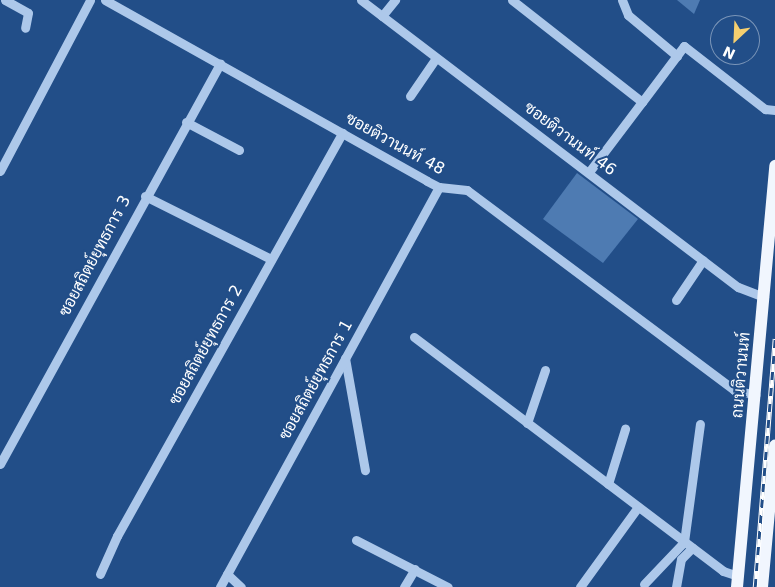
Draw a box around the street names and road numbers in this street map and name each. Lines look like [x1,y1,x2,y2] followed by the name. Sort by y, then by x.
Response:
[520,98,620,180] street label: ซอยติวานนท์ 46
[342,109,448,179] street label: ซอยติวานนท์ 48
[55,192,135,320] street label: ซอยสถิตย์ยุทธการ 3
[165,282,247,408] street label: ซอยสถิตย์ยุทธการ 2
[275,317,357,443] street label: ซอยสถิตย์ยุทธการ 1
[728,331,754,419] street label: ถนนติวานนท์

